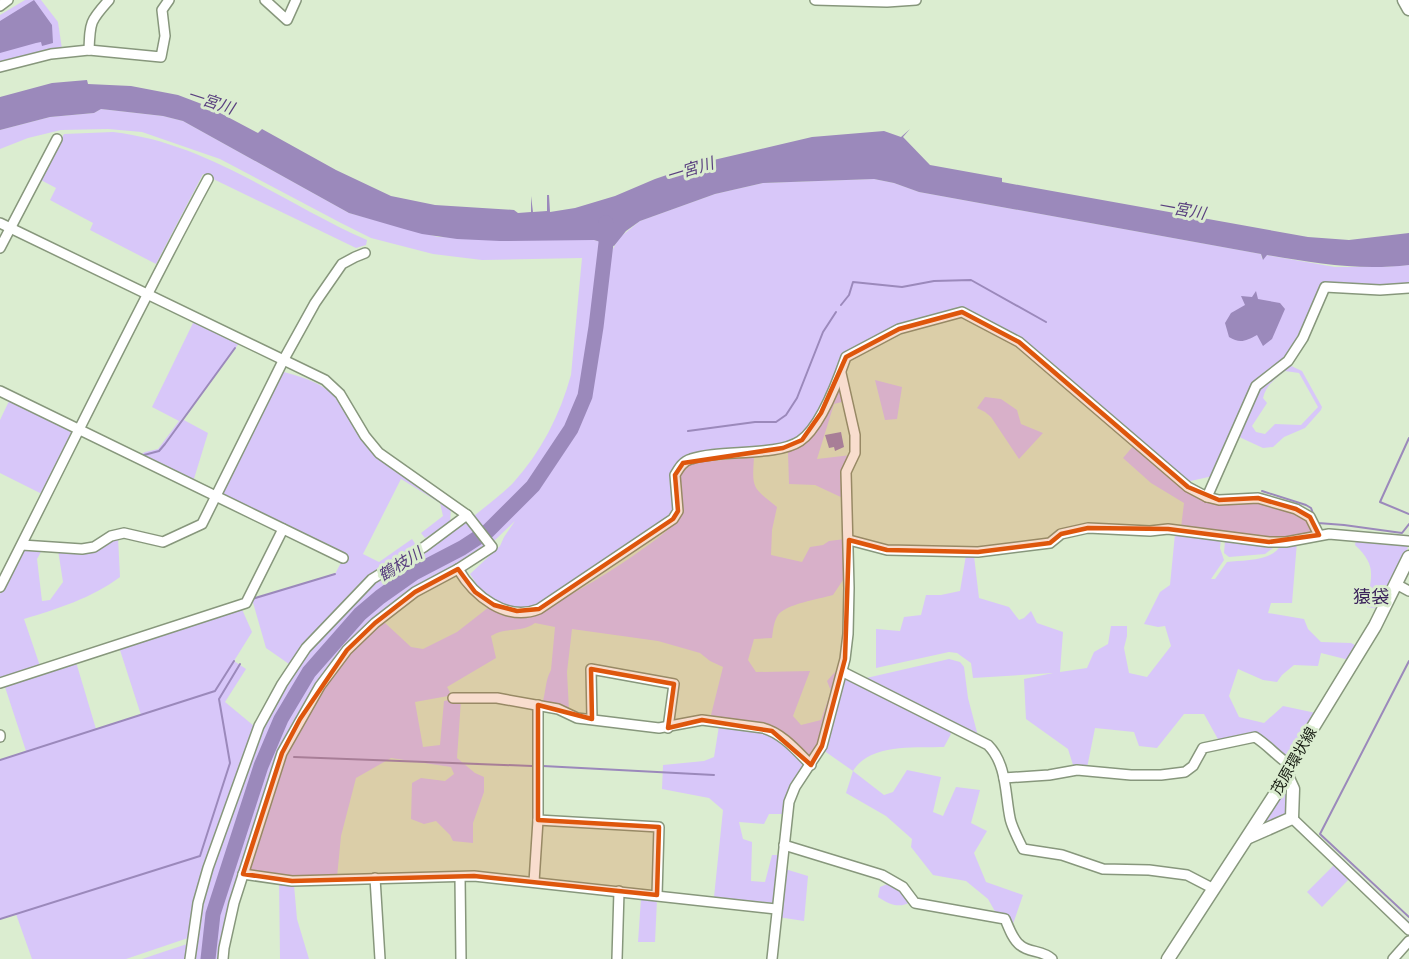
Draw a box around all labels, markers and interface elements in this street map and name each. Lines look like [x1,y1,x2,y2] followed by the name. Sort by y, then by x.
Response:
[185,83,239,119] water label: 一宮川
[664,151,718,187] water label: 一宮川
[1156,194,1210,224] water label: 一宮川
[374,541,428,586] water label: 鶴枝川
[1353,584,1389,609] district label: 猿袋
[1266,723,1321,798] street label: 茂原環状線

